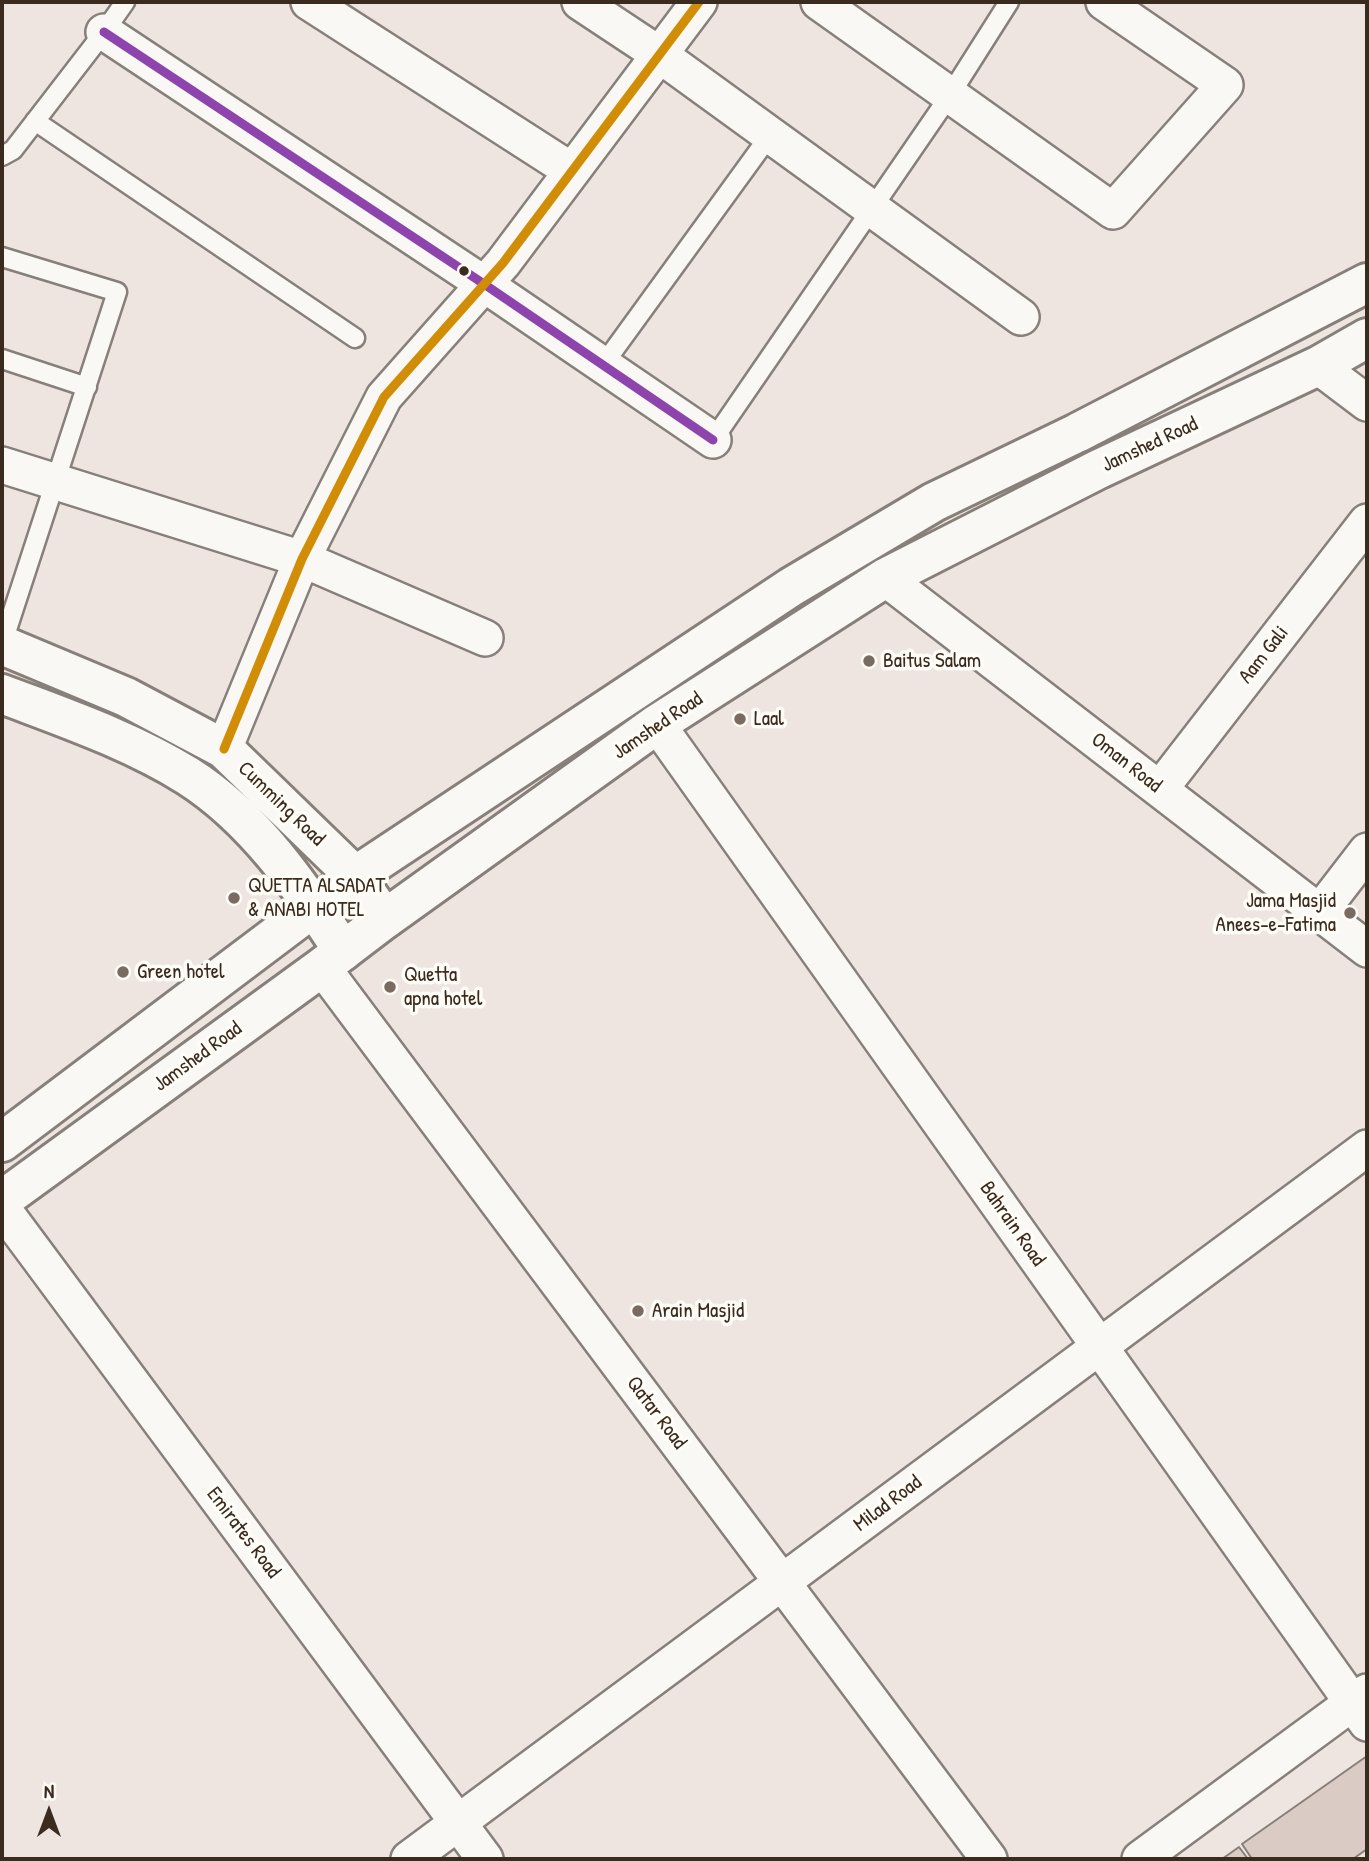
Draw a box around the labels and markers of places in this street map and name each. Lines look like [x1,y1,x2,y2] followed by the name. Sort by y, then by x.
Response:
[457,264,471,278] unlabelled marker
[883,648,981,674] place label: Baitus Salam
[861,653,877,669] marker: Baitus Salam
[754,706,784,732] place label: Laal
[732,711,748,727] marker: Laal
[248,873,385,923] place label: QUETTA ALSADAT & ANABI HOTEL
[1216,888,1336,938] place label: Jama Masjid Anees-e-Fatima
[226,890,242,906] marker: QUETTA ALSADAT & ANABI HOTEL
[1342,905,1358,921] marker: Jama Masjid Anees-e-Fatima
[137,959,225,985] place label: Green hotel
[404,962,482,1012] place label: Quetta apna hotel
[115,964,131,980] marker: Green hotel
[382,979,398,995] marker: Quetta apna hotel
[652,1298,744,1324] place label: Arain Masjid
[630,1303,646,1319] marker: Arain Masjid

